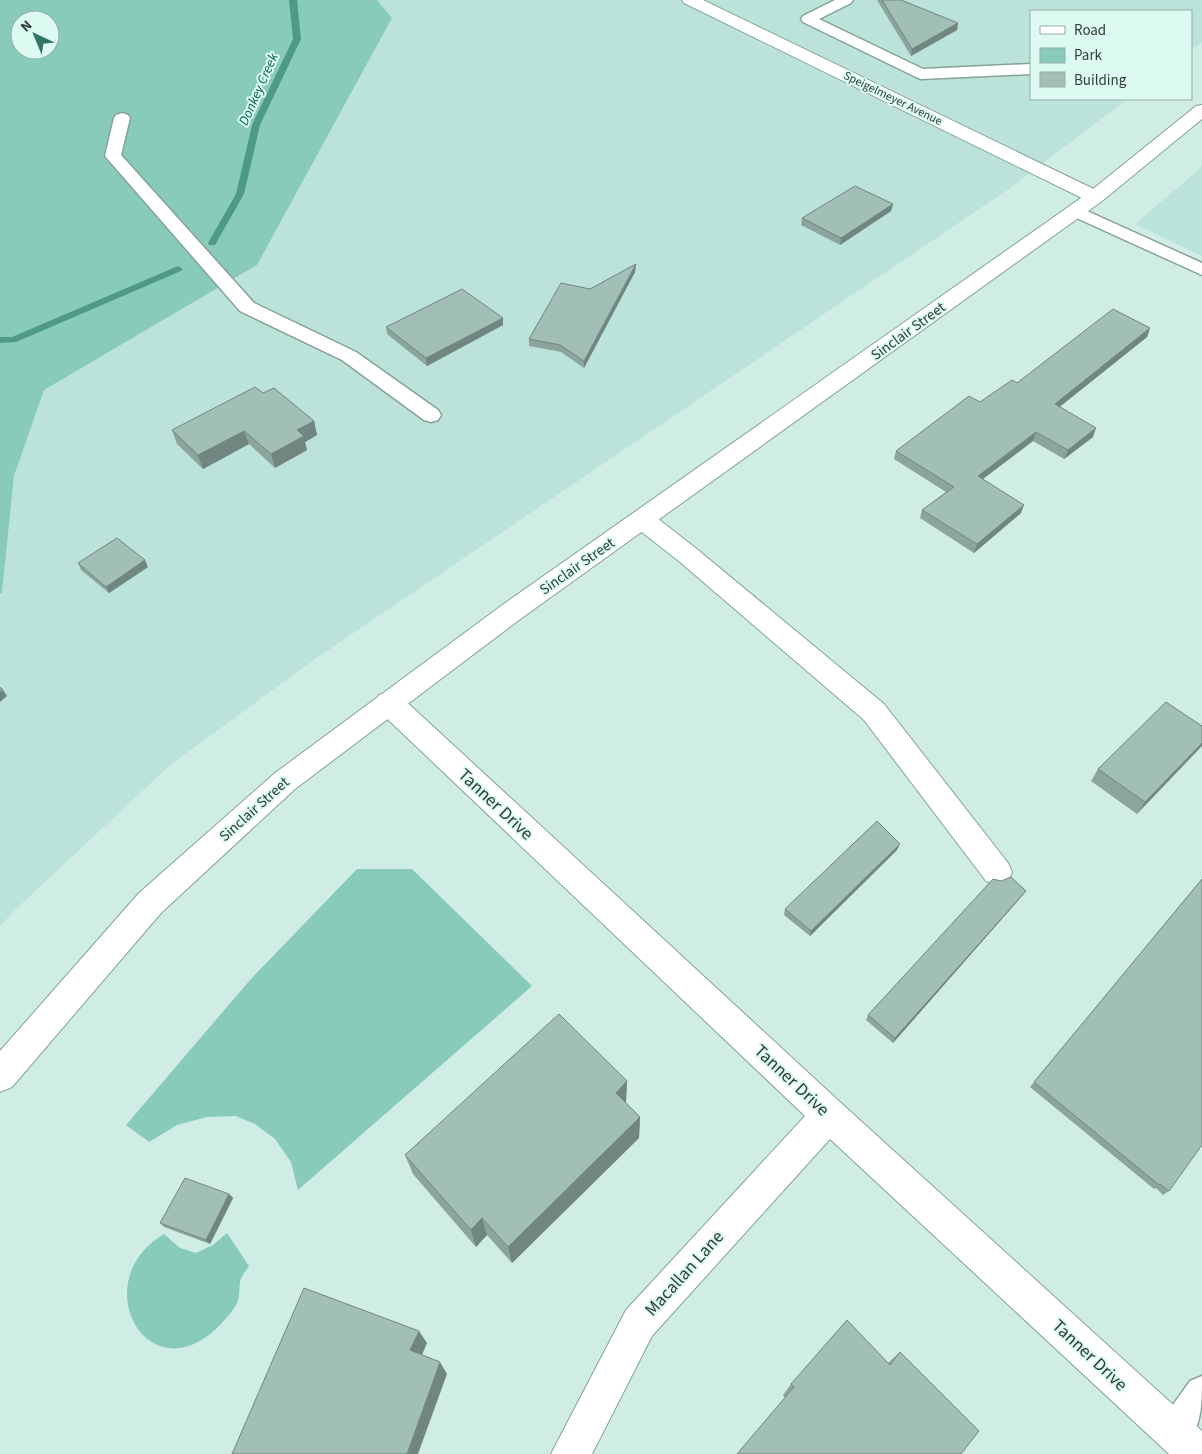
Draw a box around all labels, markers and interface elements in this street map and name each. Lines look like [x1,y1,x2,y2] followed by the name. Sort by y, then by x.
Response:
[10,10,60,60] north arrow
[1030,10,1192,100] legend
[16,16,37,37] text: N
[1074,20,1106,41] text: Road
[1074,45,1103,66] text: Park
[234,50,284,129] water label: Donkey Creek
[841,67,945,130] street label: Speigelmeyer Avenue
[1074,70,1127,91] text: Building
[867,297,950,366] street label: Sinclair Street
[535,533,619,600] street label: Sinclair Street
[452,763,539,846] street label: Tanner Drive
[215,772,294,846] street label: Sinclair Street
[748,1039,835,1122] street label: Tanner Drive
[639,1225,730,1322] street label: Macallan Lane
[1046,1314,1133,1397] street label: Tanner Drive

